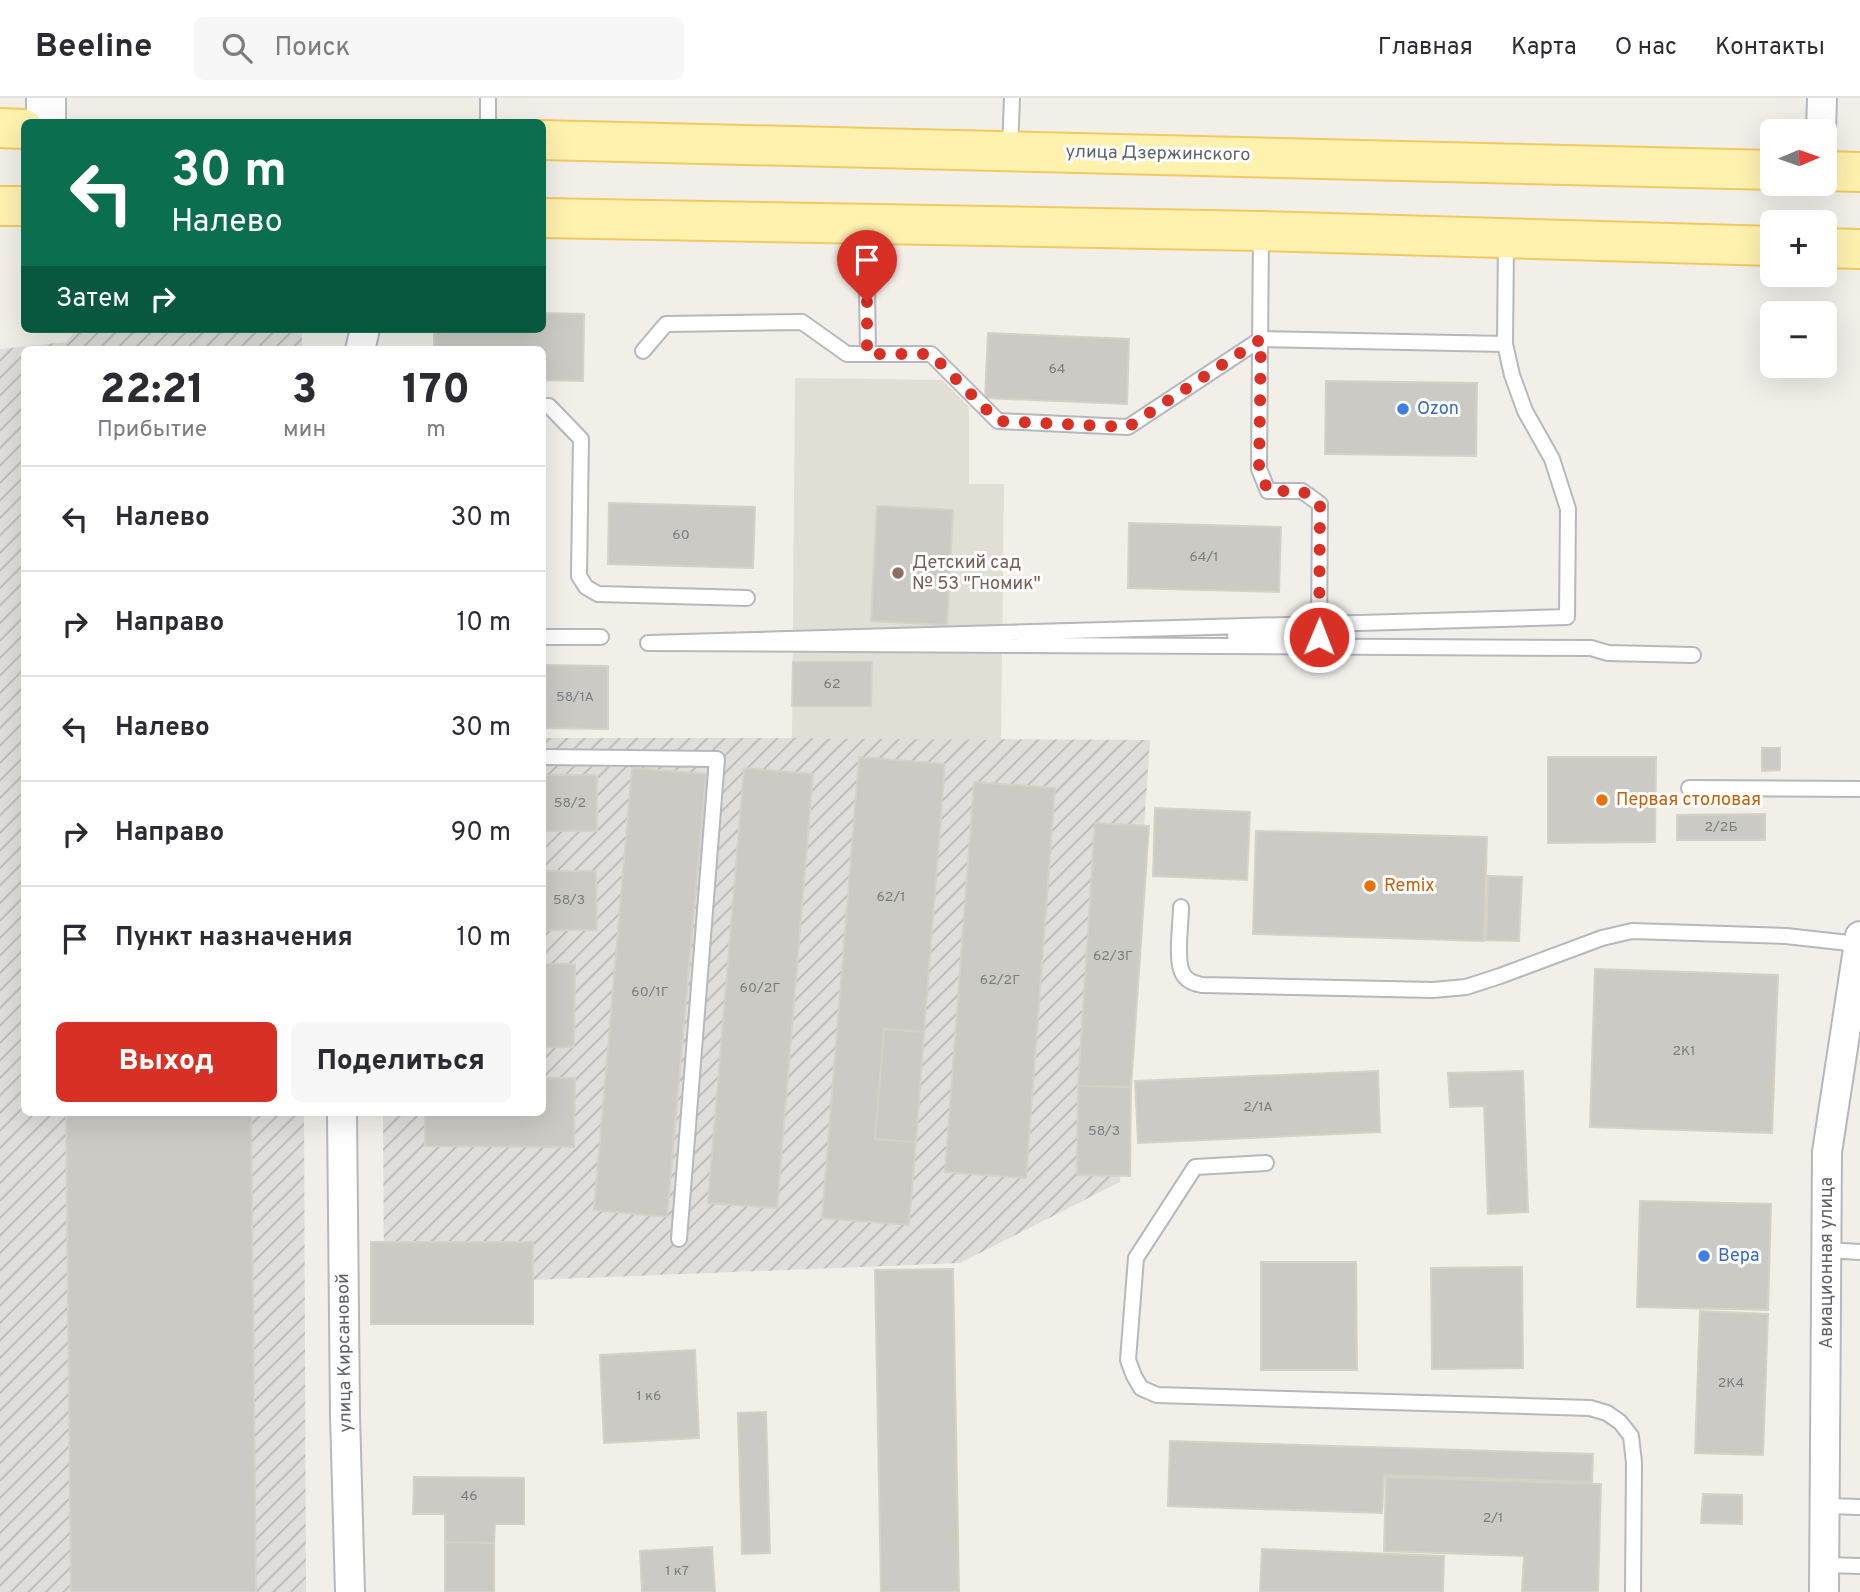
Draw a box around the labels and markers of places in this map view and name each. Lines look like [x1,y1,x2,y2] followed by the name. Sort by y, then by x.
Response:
[837,230,897,302] pin
[1417,398,1459,421] place label: Ozon
[1395,401,1411,417] marker: Ozon
[912,552,1041,596] place label: Детский сад № 53 "Гномик"
[890,565,906,581] marker: Детский сад № 53 "Гномик"
[1616,789,1761,812] place label: Первая столовая
[1594,792,1610,808] marker: Первая столовая
[1384,875,1435,898] place label: Remix
[1362,878,1378,894] marker: Remix
[1718,1245,1760,1268] place label: Вера
[1696,1248,1712,1264] marker: Вера

